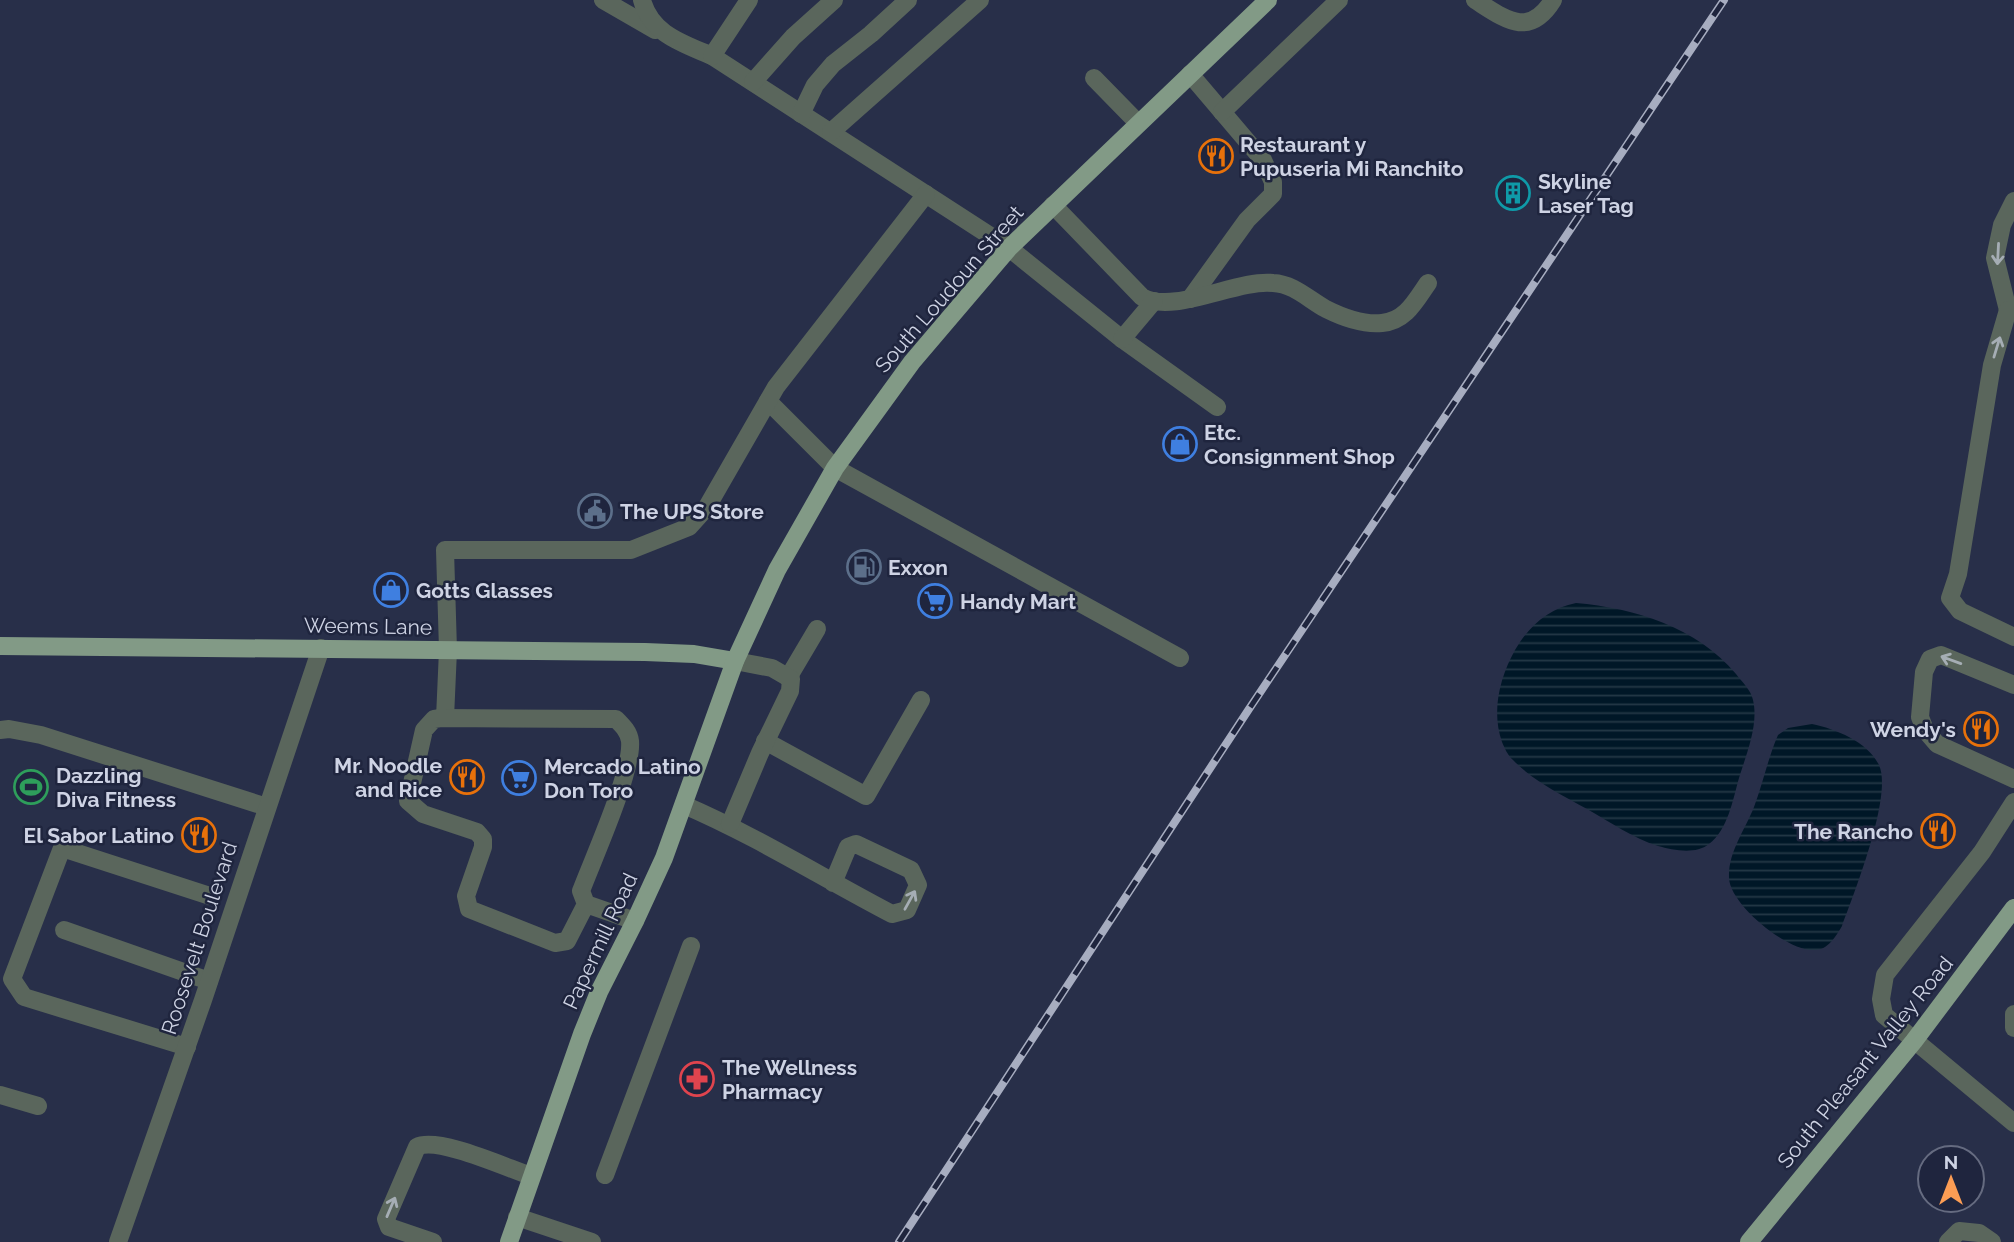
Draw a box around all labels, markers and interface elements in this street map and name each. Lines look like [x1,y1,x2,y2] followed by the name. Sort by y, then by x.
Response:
[1240,132,1464,181] place label: Restaurant y Pupuseria Mi Ranchito
[1197,137,1235,175] restaurant icon: Restaurant y Pupuseria Mi Ranchito
[1538,169,1634,218] place label: Skyline Laser Tag
[1494,174,1532,212] building icon: Skyline Laser Tag
[870,200,1028,378] street label: South Loudoun Street
[1991,242,2004,265] one-way arrow
[1991,337,2004,359] one-way arrow
[1204,420,1395,469] place label: Etc. Consignment Shop
[1161,425,1199,463] shop icon: Etc. Consignment Shop
[576,492,614,530] public building icon: The UPS Store
[620,499,764,524] place label: The UPS Store
[845,548,883,586] fuel station icon: Exxon
[888,555,948,580] place label: Exxon
[372,571,410,609] shop icon: Gotts Glasses
[416,578,553,603] place label: Gotts Glasses
[916,582,954,620] supermarket icon: Handy Mart
[960,589,1076,614] place label: Handy Mart
[304,612,432,640] street label: Weems Lane
[1941,653,1962,665] one-way arrow
[1962,710,2000,748] restaurant icon: Wendy's
[1870,717,1956,742] place label: Wendy's
[334,753,442,802] place label: Mr. Noodle and Rice
[544,754,701,803] place label: Mercado Latino Don Toro
[448,758,486,796] restaurant icon: Mr. Noodle and Rice
[500,759,538,797] supermarket icon: Mercado Latino Don Toro
[56,763,176,812] place label: Dazzling Diva Fitness
[12,768,50,806] sports icon: Dazzling Diva Fitness
[1919,812,1957,850] restaurant icon: The Rancho
[180,816,218,854] restaurant icon: El Sabor Latino
[1794,819,1913,844] place label: The Rancho
[24,823,174,848] place label: El Sabor Latino
[156,839,242,1037] street label: Roosevelt Boulevard
[558,869,642,1013] street label: Papermill Road
[904,890,918,910] one-way arrow
[1772,951,1958,1173] street label: South Pleasant Valley Road
[722,1055,857,1104] place label: The Wellness Pharmacy
[678,1060,716,1098] pharmacy icon: The Wellness Pharmacy
[1916,1144,1986,1214] north arrow
[1944,1151,1958,1173] text: N
[385,1197,398,1218] one-way arrow

